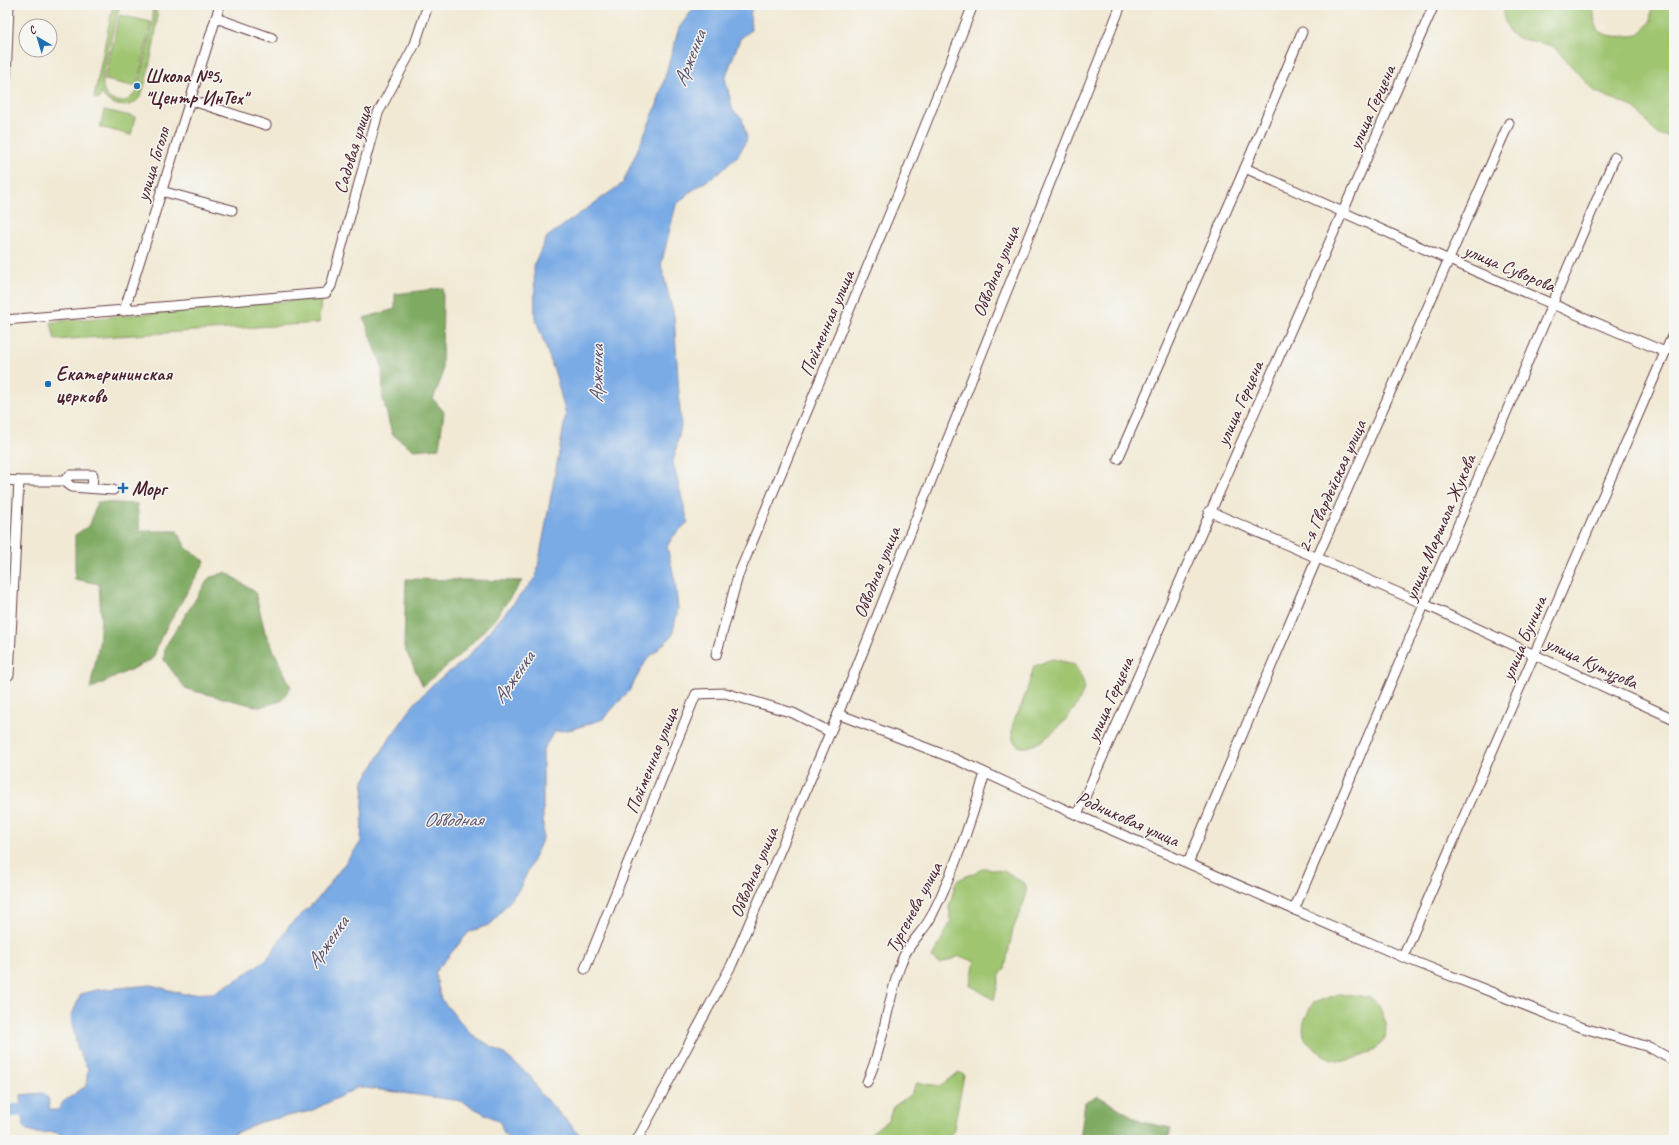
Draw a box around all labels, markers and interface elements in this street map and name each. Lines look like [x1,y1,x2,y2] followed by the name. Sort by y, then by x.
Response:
[18,18,58,58] north arrow
[25,22,40,37] text: С
[667,25,713,90] water label: Арженка
[1342,59,1402,154] street label: улица Герцена
[145,64,252,110] place label: Школа №5, "Центр ИнТех"
[132,81,142,91] marker: Школа №5, "Центр ИнТех"
[328,101,378,196] street label: Садовая улица
[130,123,176,205] street label: улица Гоголя
[967,220,1026,320] street label: Обводная улица
[1459,238,1560,299] street label: улица Суворова
[794,265,861,380] street label: Пойменная улица
[583,343,610,403] water label: Арженка
[1210,355,1270,450] street label: улица Герцена
[56,362,173,408] place label: Екатерининская церковь
[43,379,53,389] marker: Екатерининская церковь
[1292,415,1372,557] street label: 2-я Гвардейская улица
[1398,449,1482,605] street label: улица Маршала Жукова
[132,477,169,501] place label: Морг
[117,482,129,494] marker: Морг
[848,521,907,621] street label: Обводная улица
[1495,591,1553,685] street label: улица Бунина
[1541,631,1643,695] street label: улица Кутузова
[487,645,541,708] water label: Арженка
[1080,651,1140,746] street label: улица Герцена
[620,702,685,817] street label: Пойменная улица
[1072,786,1184,853] street label: Родниковая улица
[424,807,485,832] water label: Обводная
[724,821,785,921] street label: Обводная улица
[880,856,949,957] street label: Тургенева улица
[301,910,355,973] water label: Арженка

